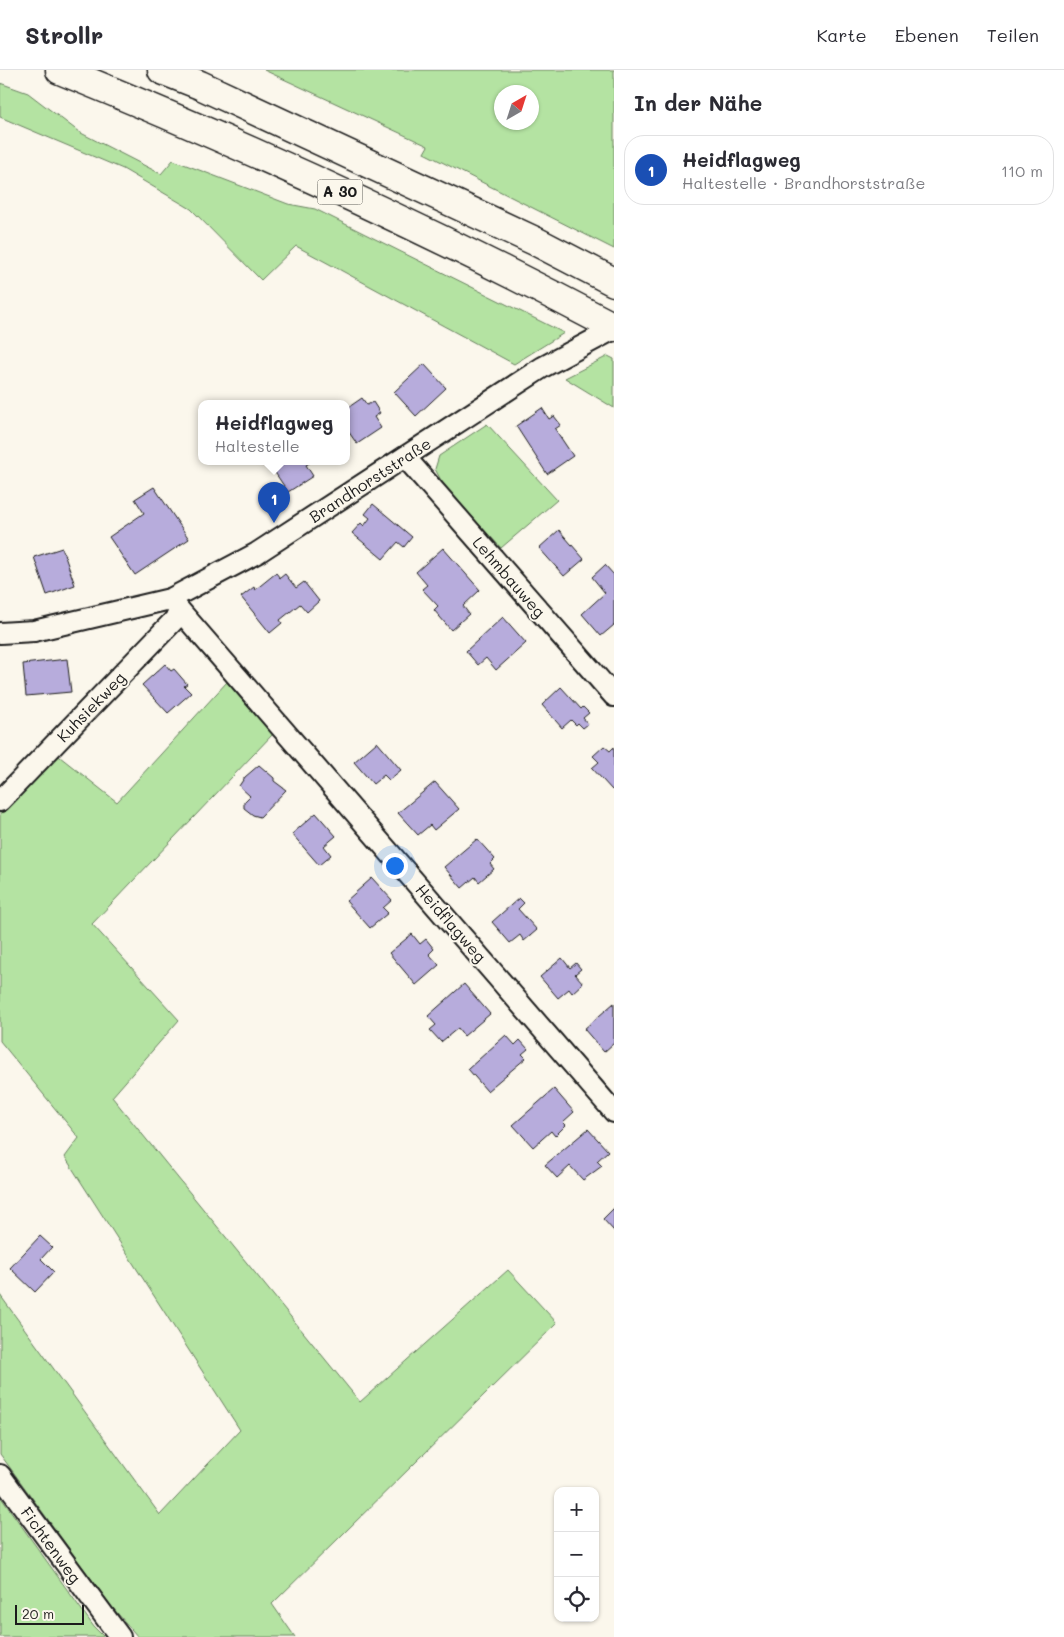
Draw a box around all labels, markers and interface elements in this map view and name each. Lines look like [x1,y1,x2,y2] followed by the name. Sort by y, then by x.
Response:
[25,19,103,50] text: Strollr
[816,23,867,47] text: Karte
[895,23,959,47] text: Ebenen
[987,23,1039,47] text: Teilen
[494,85,539,130] north arrow
[634,89,762,116] text: In der Nähe
[682,147,801,172] text: Heidflagweg
[647,160,655,181] text: 1
[1001,160,1043,181] text: 110 m
[682,172,925,193] text: Haltestelle · Brandhorststraße
[318,180,362,204] road number: A 30
[198,400,350,465] popup
[215,410,333,435] text: Heidflagweg
[305,432,435,527] street label: Brandhorststraße
[215,435,300,456] text: Haltestelle
[258,482,290,523] pin: 1
[468,532,550,622] street label: Lehmbauweg
[52,667,130,746] street label: Kuhsiekweg
[382,853,408,879] your location
[411,879,491,966] street label: Heidflagweg
[554,1487,599,1622] map controls
[554,1487,599,1532] button: +
[17,1502,86,1587] street label: Fichtenweg
[554,1532,599,1577] button: −
[554,1577,599,1622] button: locate
[15,1602,84,1625] scale bar
[22,1604,54,1623] text: 20 m

